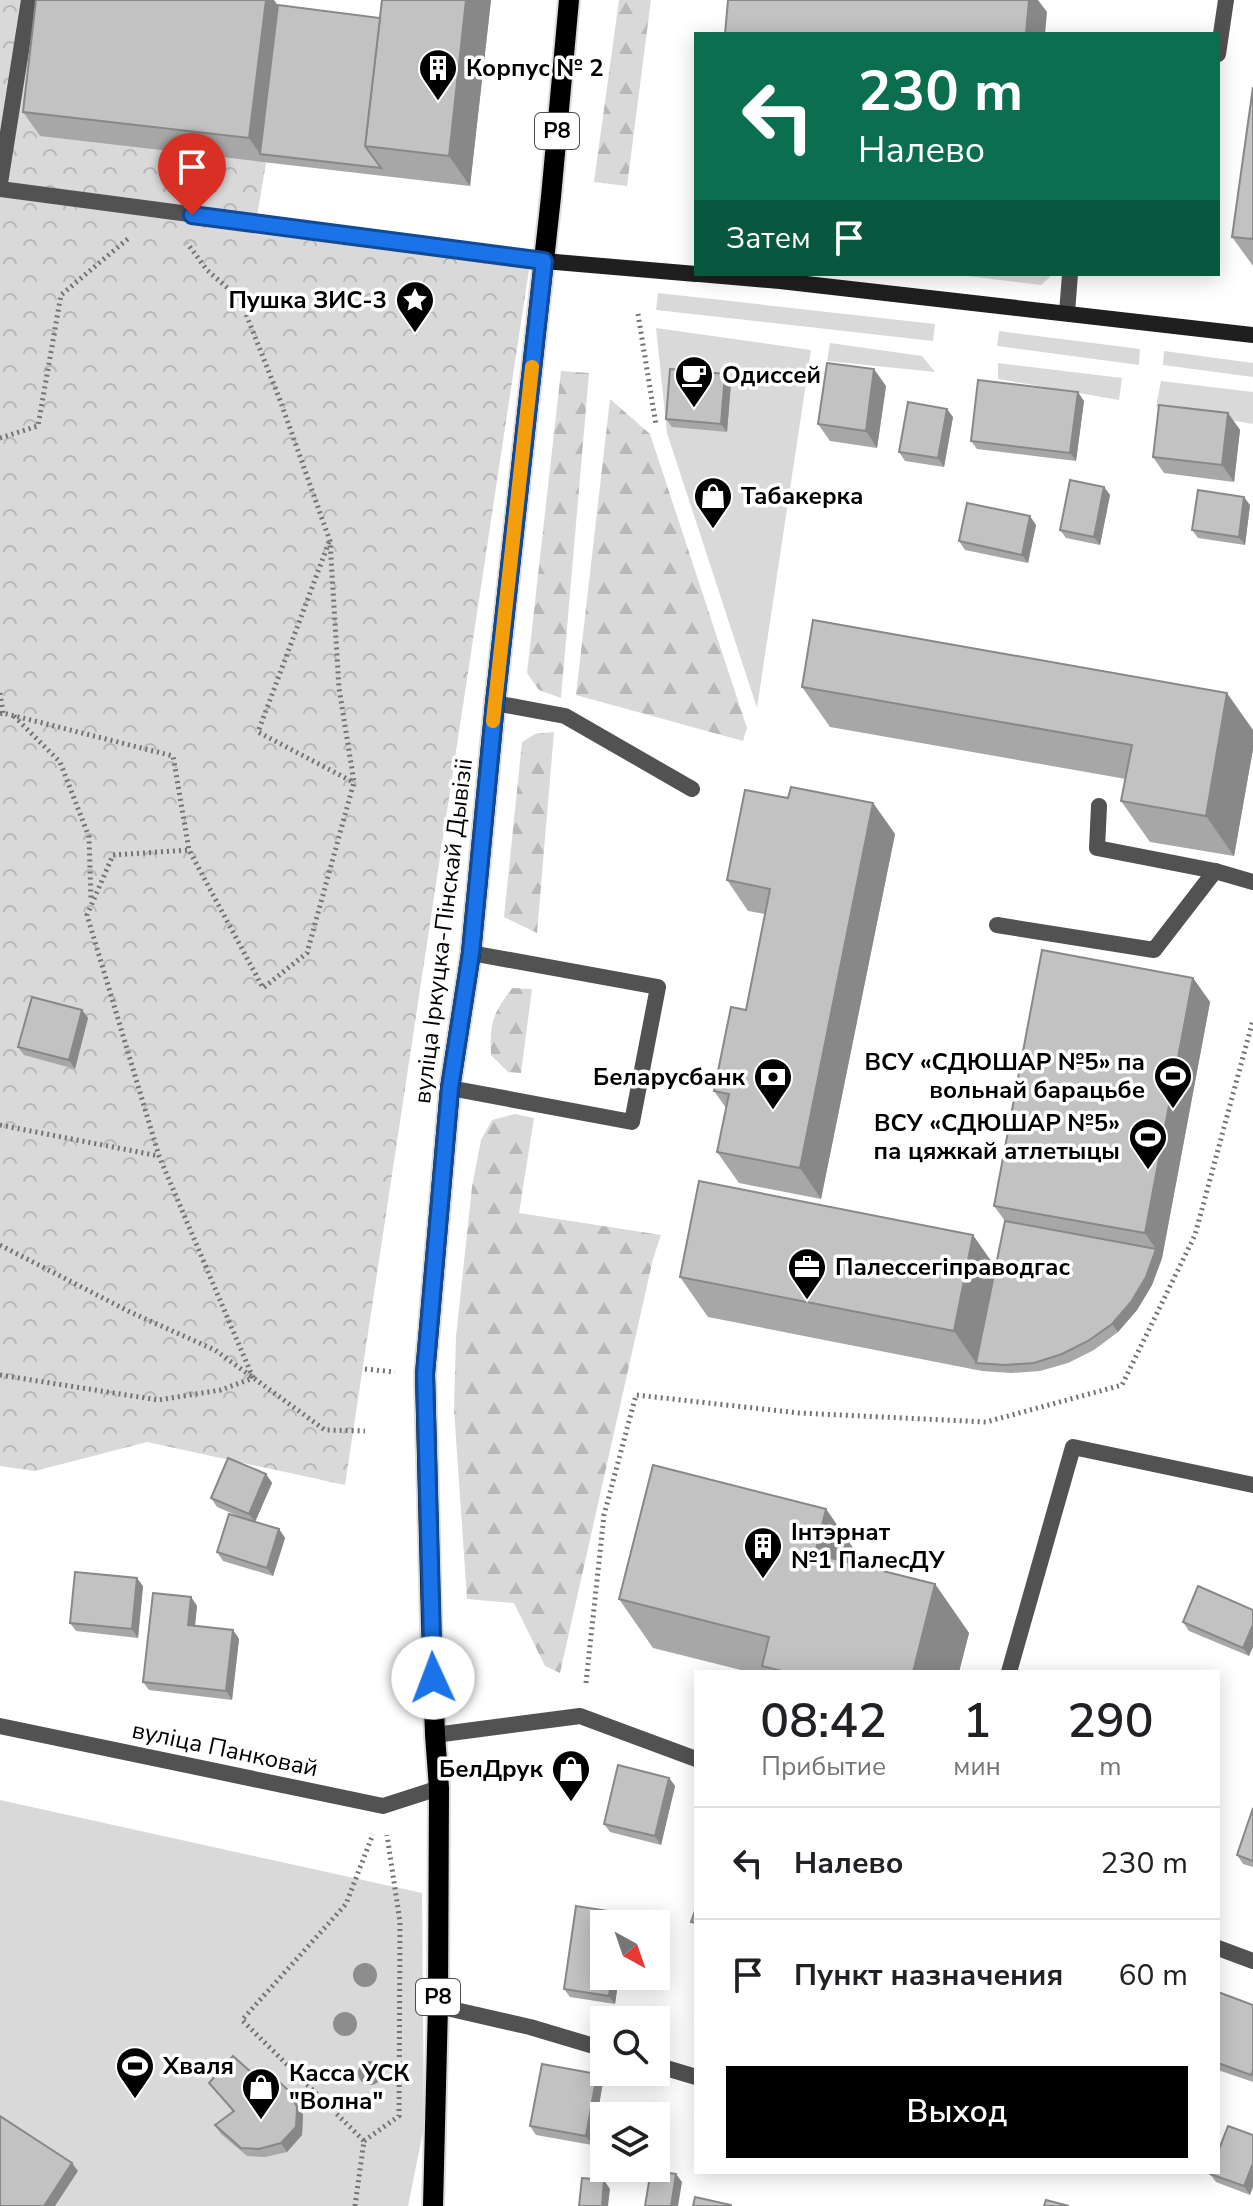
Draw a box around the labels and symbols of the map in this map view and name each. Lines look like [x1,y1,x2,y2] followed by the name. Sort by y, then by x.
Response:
[417,47,459,102] building icon: Корпус № 2
[466,52,604,84] place label: Корпус № 2
[535,113,579,149] road number: Р8
[158,133,226,215] pin
[394,279,436,334] place icon: Пушка ЗИС-3
[228,284,387,316] place label: Пушка ЗИС-3
[673,354,715,409] cafe icon: Одиссей
[722,359,821,391] place label: Одиссей
[692,475,734,530] shop icon: Табакерка
[741,480,864,512] place label: Табакерка
[406,757,480,1105] street label: вуліца Іркуцка-Пінскай Дывізіі
[865,1046,1145,1106] place label: ВСУ «СДЮШАР №5» па вольнай барацьбе
[1152,1055,1194,1110] sports icon: ВСУ «СДЮШАР №5» па вольнай барацьбе
[752,1056,794,1111] bank icon: Беларусбанк
[593,1061,746,1093] place label: Беларусбанк
[874,1107,1120,1167] place label: ВСУ «СДЮШАР №5» па цяжкай атлетыцы
[1127,1116,1169,1171] sports icon: ВСУ «СДЮШАР №5» па цяжкай атлетыцы
[786,1246,828,1301] office icon: Палессегіправодгас
[835,1251,1070,1283] place label: Палессегіправодгас
[791,1516,946,1576] place label: Інтэрнат №1 ПалесДУ
[742,1525,784,1580] building icon: Інтэрнат №1 ПалесДУ
[391,1636,475,1720] position arrow
[129,1714,321,1784] street label: вуліца Панковай
[550,1748,592,1803] shop icon: БелДрук
[439,1753,544,1785] place label: БелДрук
[590,1910,670,1990] north arrow
[416,1979,460,2015] road number: Р8
[114,2045,156,2100] sports icon: Хваля
[162,2050,234,2082] place label: Хваля
[289,2057,410,2117] place label: Касса УСК "Волна"
[240,2066,282,2121] shop icon: Касса УСК "Волна"

